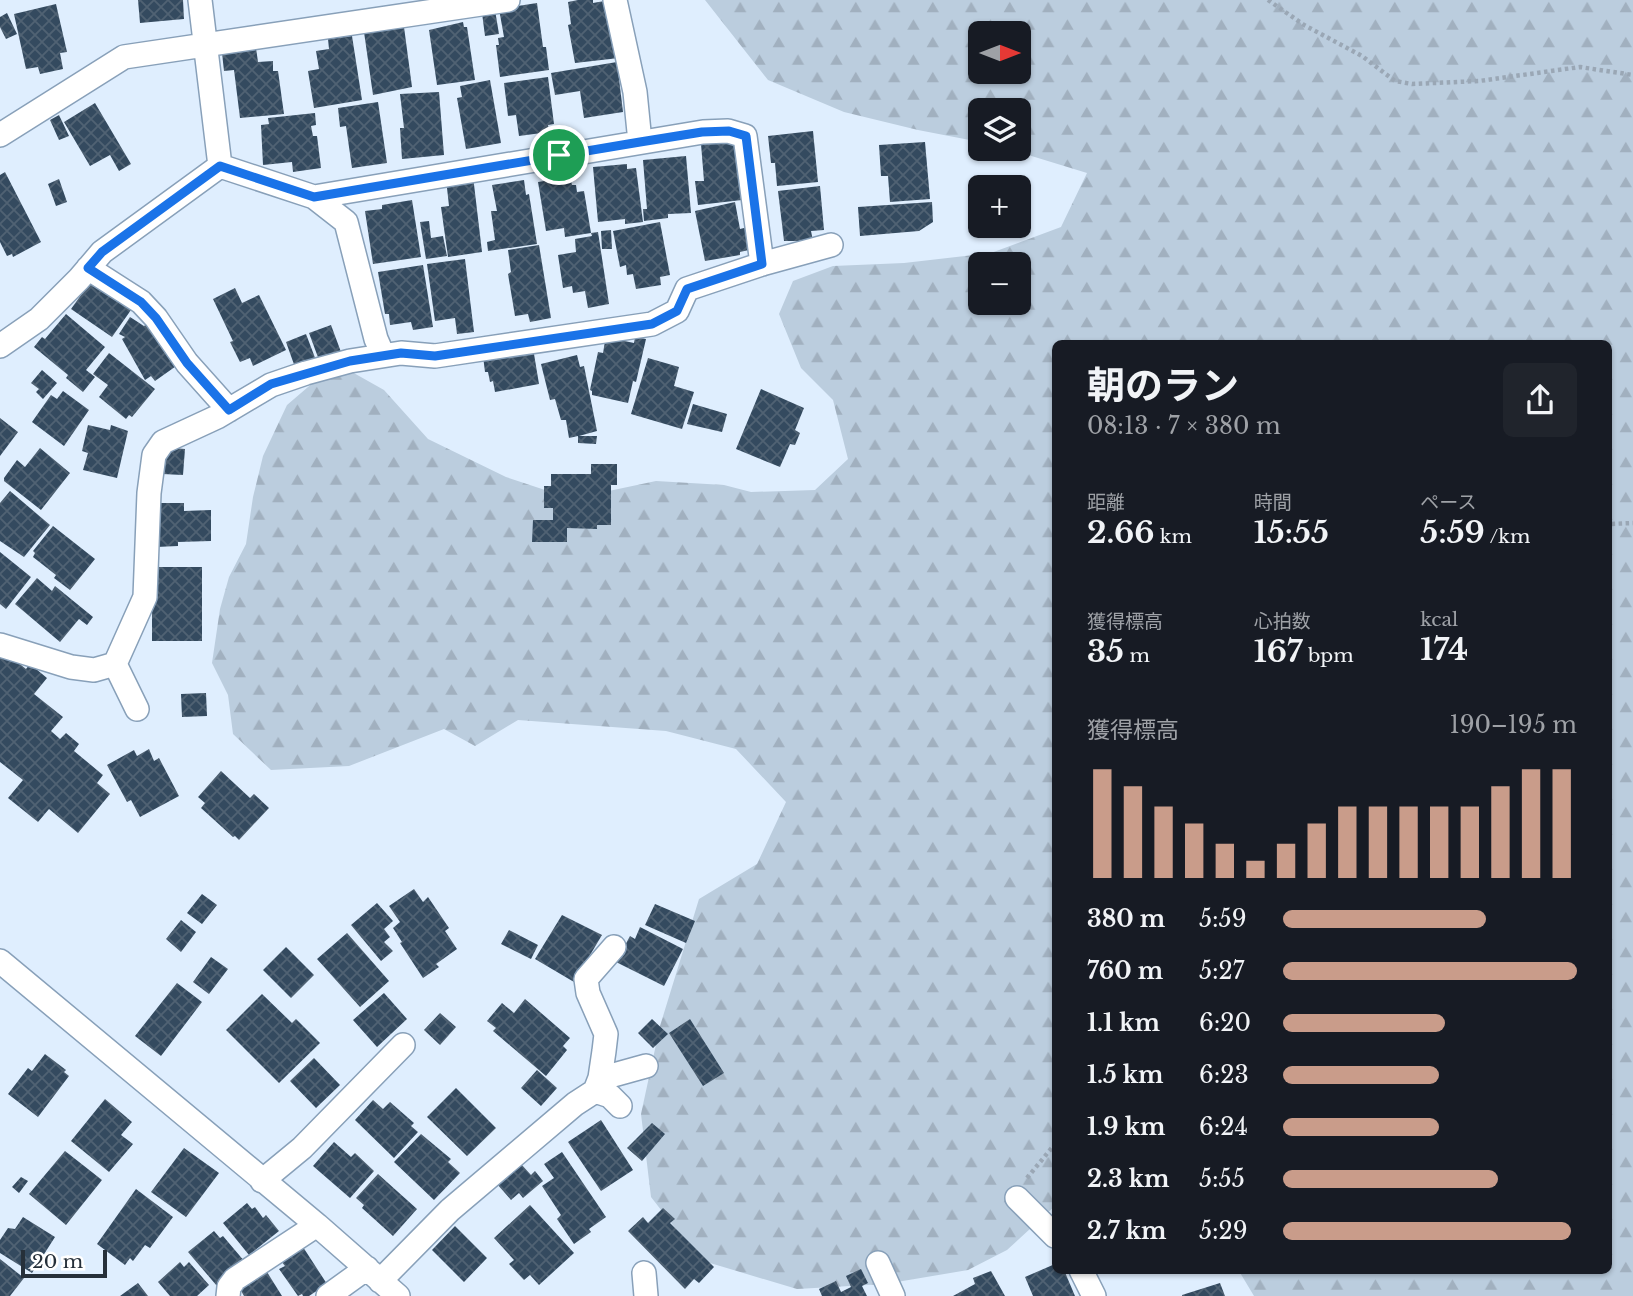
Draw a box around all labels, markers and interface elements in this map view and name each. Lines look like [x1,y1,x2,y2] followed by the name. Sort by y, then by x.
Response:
[968,21,1031,84] north arrow
[968,21,1031,315] map controls
[968,98,1031,161] button: layers
[529,125,589,185] pin
[540,136,578,174] icon: arrive
[968,175,1031,238] button: +
[968,252,1031,315] button: −
[1087,362,1239,409] text: 朝のラン
[1503,363,1577,437] button: share
[1087,412,1281,440] text: 08:13 · 7 × 380 m
[1087,491,1125,514] text: 距離
[1254,491,1292,514] text: 時間
[1420,491,1476,514] text: ペース
[1087,514,1154,551] text: 2.66
[1254,514,1329,551] text: 15:55
[1420,514,1485,551] text: 5:59
[1154,525,1192,548] text: km
[1485,525,1530,548] text: /km
[1420,608,1458,631] text: kcal
[1087,610,1163,633] text: 獲得標高
[1254,610,1311,633] text: 心拍数
[1420,631,1468,668] text: 174
[1087,633,1124,670] text: 35
[1254,633,1302,670] text: 167
[1124,644,1150,667] text: m
[1302,644,1354,667] text: bpm
[1449,711,1577,739] text: 190–195 m
[1087,716,1179,744] text: 獲得標高
[1087,905,1165,933] text: 380 m
[1199,905,1246,933] text: 5:59
[1087,957,1163,985] text: 760 m
[1199,957,1244,985] text: 5:27
[1087,1009,1160,1037] text: 1.1 km
[1199,1009,1251,1037] text: 6:20
[1087,1061,1164,1089] text: 1.5 km
[1199,1061,1249,1089] text: 6:23
[1087,1113,1165,1141] text: 1.9 km
[1199,1113,1248,1141] text: 6:24
[1087,1165,1169,1193] text: 2.3 km
[1199,1165,1245,1193] text: 5:55
[1087,1217,1166,1245] text: 2.7 km
[1199,1217,1248,1245] text: 5:29
[21,1247,107,1279] scale bar
[32,1250,83,1273] text: 20 m

